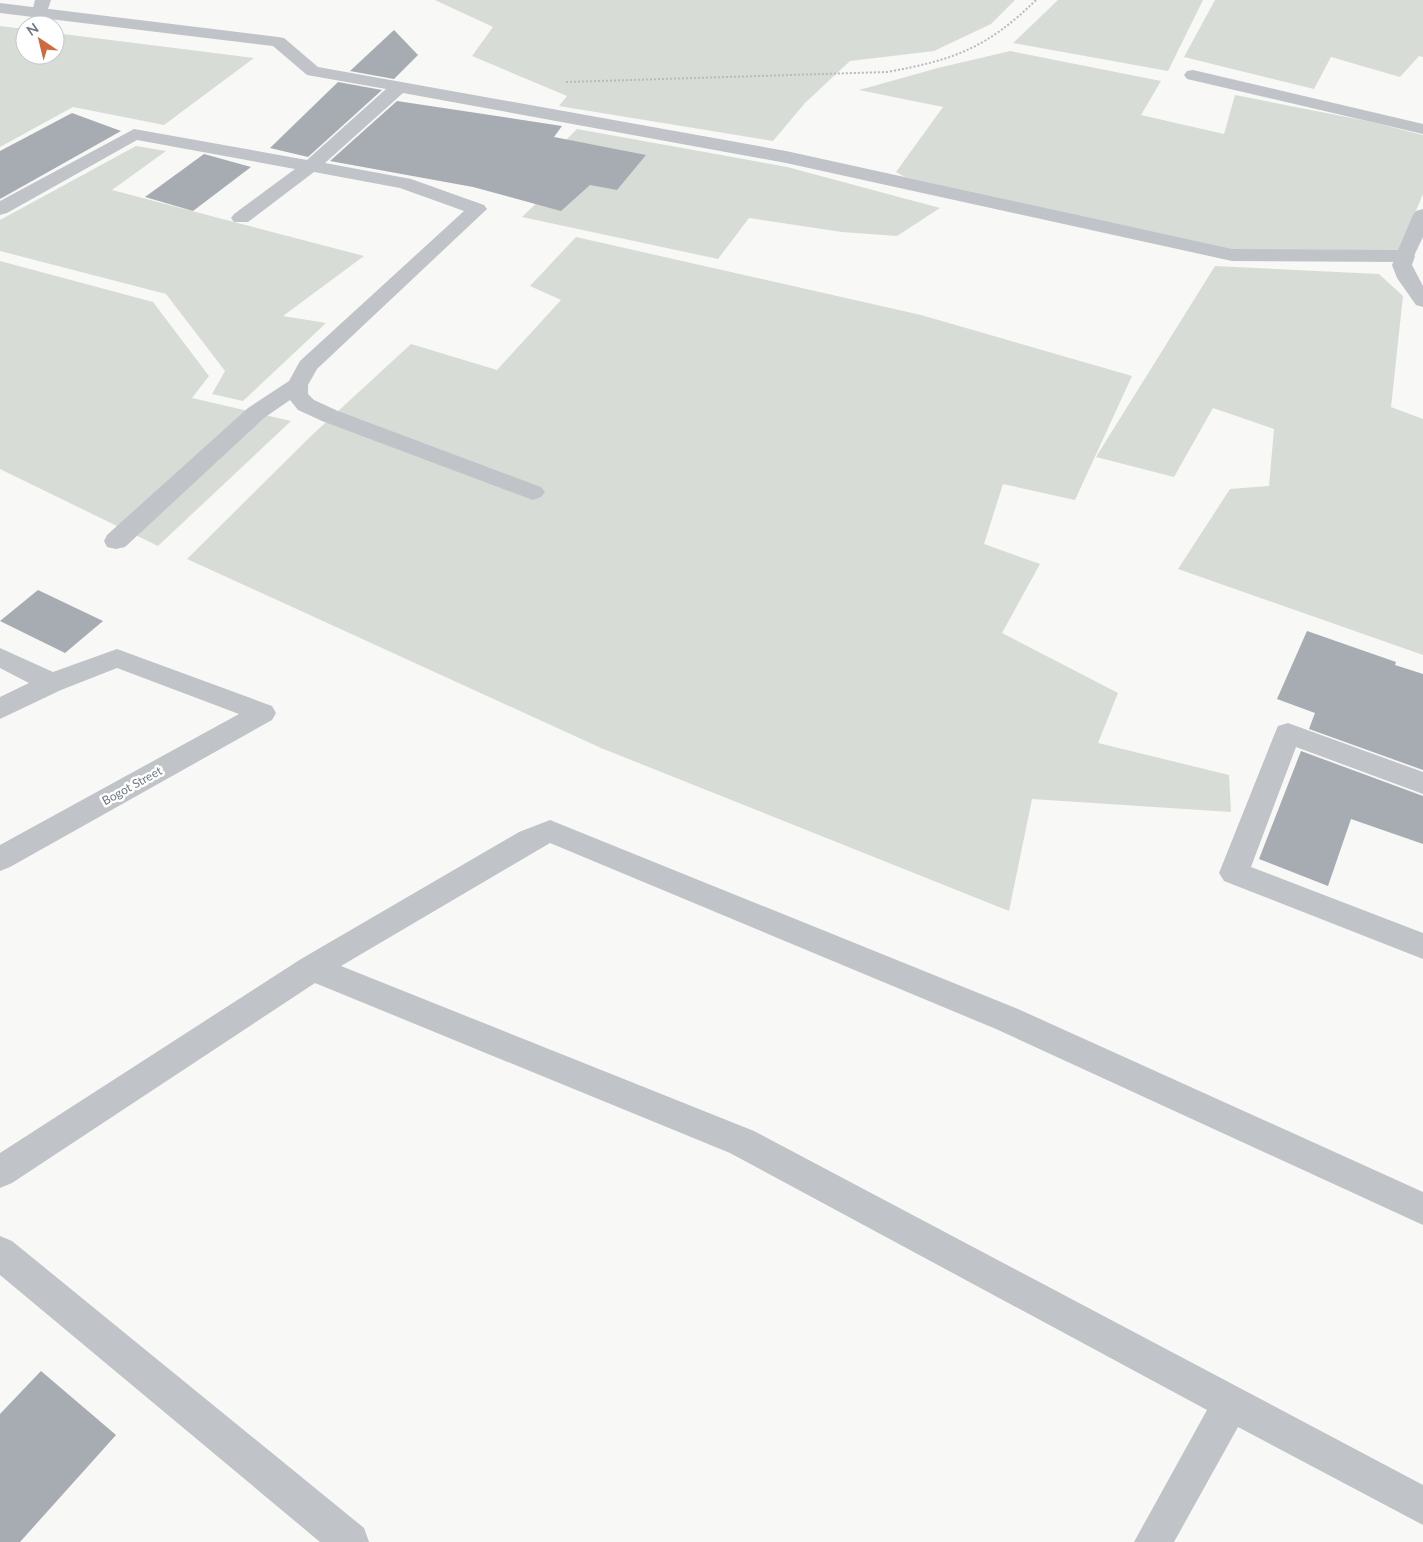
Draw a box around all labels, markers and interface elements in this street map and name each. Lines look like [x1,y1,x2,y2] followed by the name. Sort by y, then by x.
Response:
[15,15,65,65] north arrow
[23,19,42,39] text: N
[99,763,165,808] street label: Bogot Street

